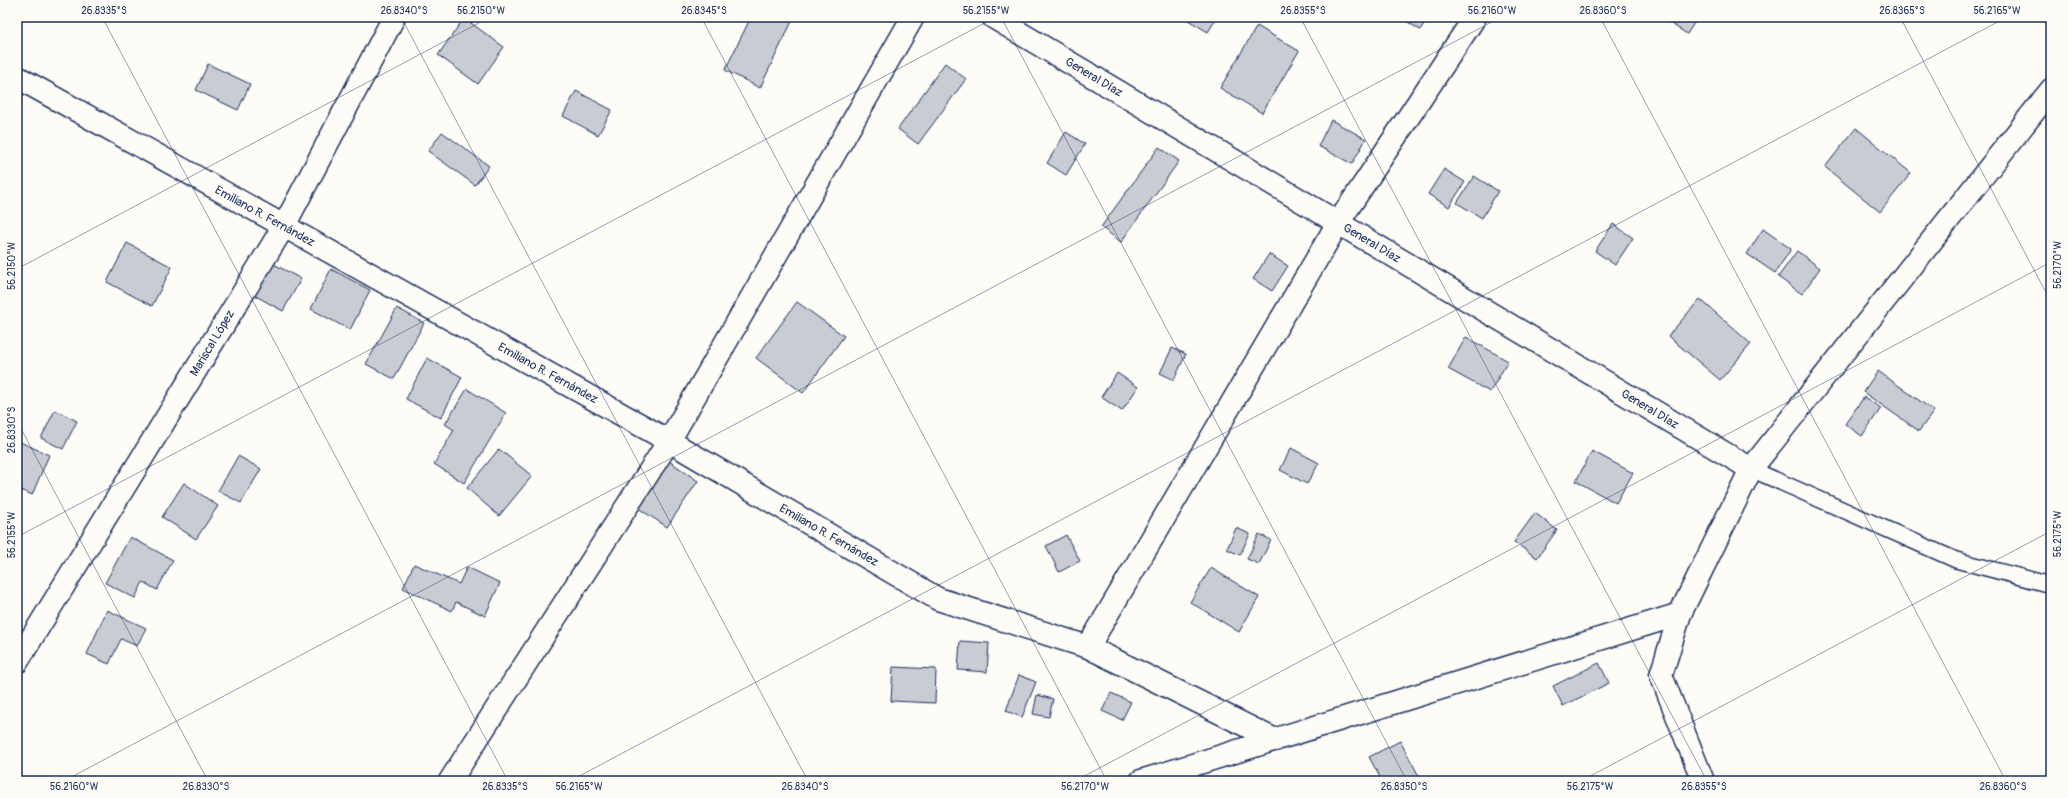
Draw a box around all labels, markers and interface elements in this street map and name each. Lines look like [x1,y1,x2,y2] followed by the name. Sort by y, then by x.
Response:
[81,5,127,17] text: 26.8335°S
[380,5,428,17] text: 26.8340°S
[457,5,506,17] text: 56.2150°W
[681,5,727,17] text: 26.8345°S
[963,5,1010,17] text: 56.2155°W
[1280,5,1326,17] text: 26.8355°S
[1468,5,1517,17] text: 56.2160°W
[1579,5,1627,17] text: 26.8360°S
[1879,5,1925,17] text: 26.8365°S
[1973,5,2021,17] text: 56.2165°W
[1062,54,1125,100] street label: General Díaz
[212,183,317,250] street label: Emiliano R. Fernández
[1340,220,1403,266] street label: General Díaz
[6,241,18,290] text: 56.2150°W
[2052,241,2064,289] text: 56.2170°W
[187,308,238,379] street label: Mariscal López
[495,340,600,407] street label: Emiliano R. Fernández
[1618,386,1681,432] street label: General Díaz
[6,406,18,453] text: 26.8330°S
[777,501,881,570] street label: Emiliano R. Fernández
[2052,510,2064,557] text: 56.2175°W
[6,511,18,558] text: 56.2155°W
[50,781,99,793] text: 56.2160°W
[183,781,230,793] text: 26.8330°S
[482,781,528,793] text: 26.8335°S
[555,781,603,793] text: 56.2165°W
[781,781,829,793] text: 26.8340°S
[1061,781,1109,793] text: 56.2170°W
[1381,781,1428,793] text: 26.8350°S
[1567,781,1614,793] text: 56.2175°W
[1681,781,1727,793] text: 26.8355°S
[1979,781,2027,793] text: 26.8360°S

